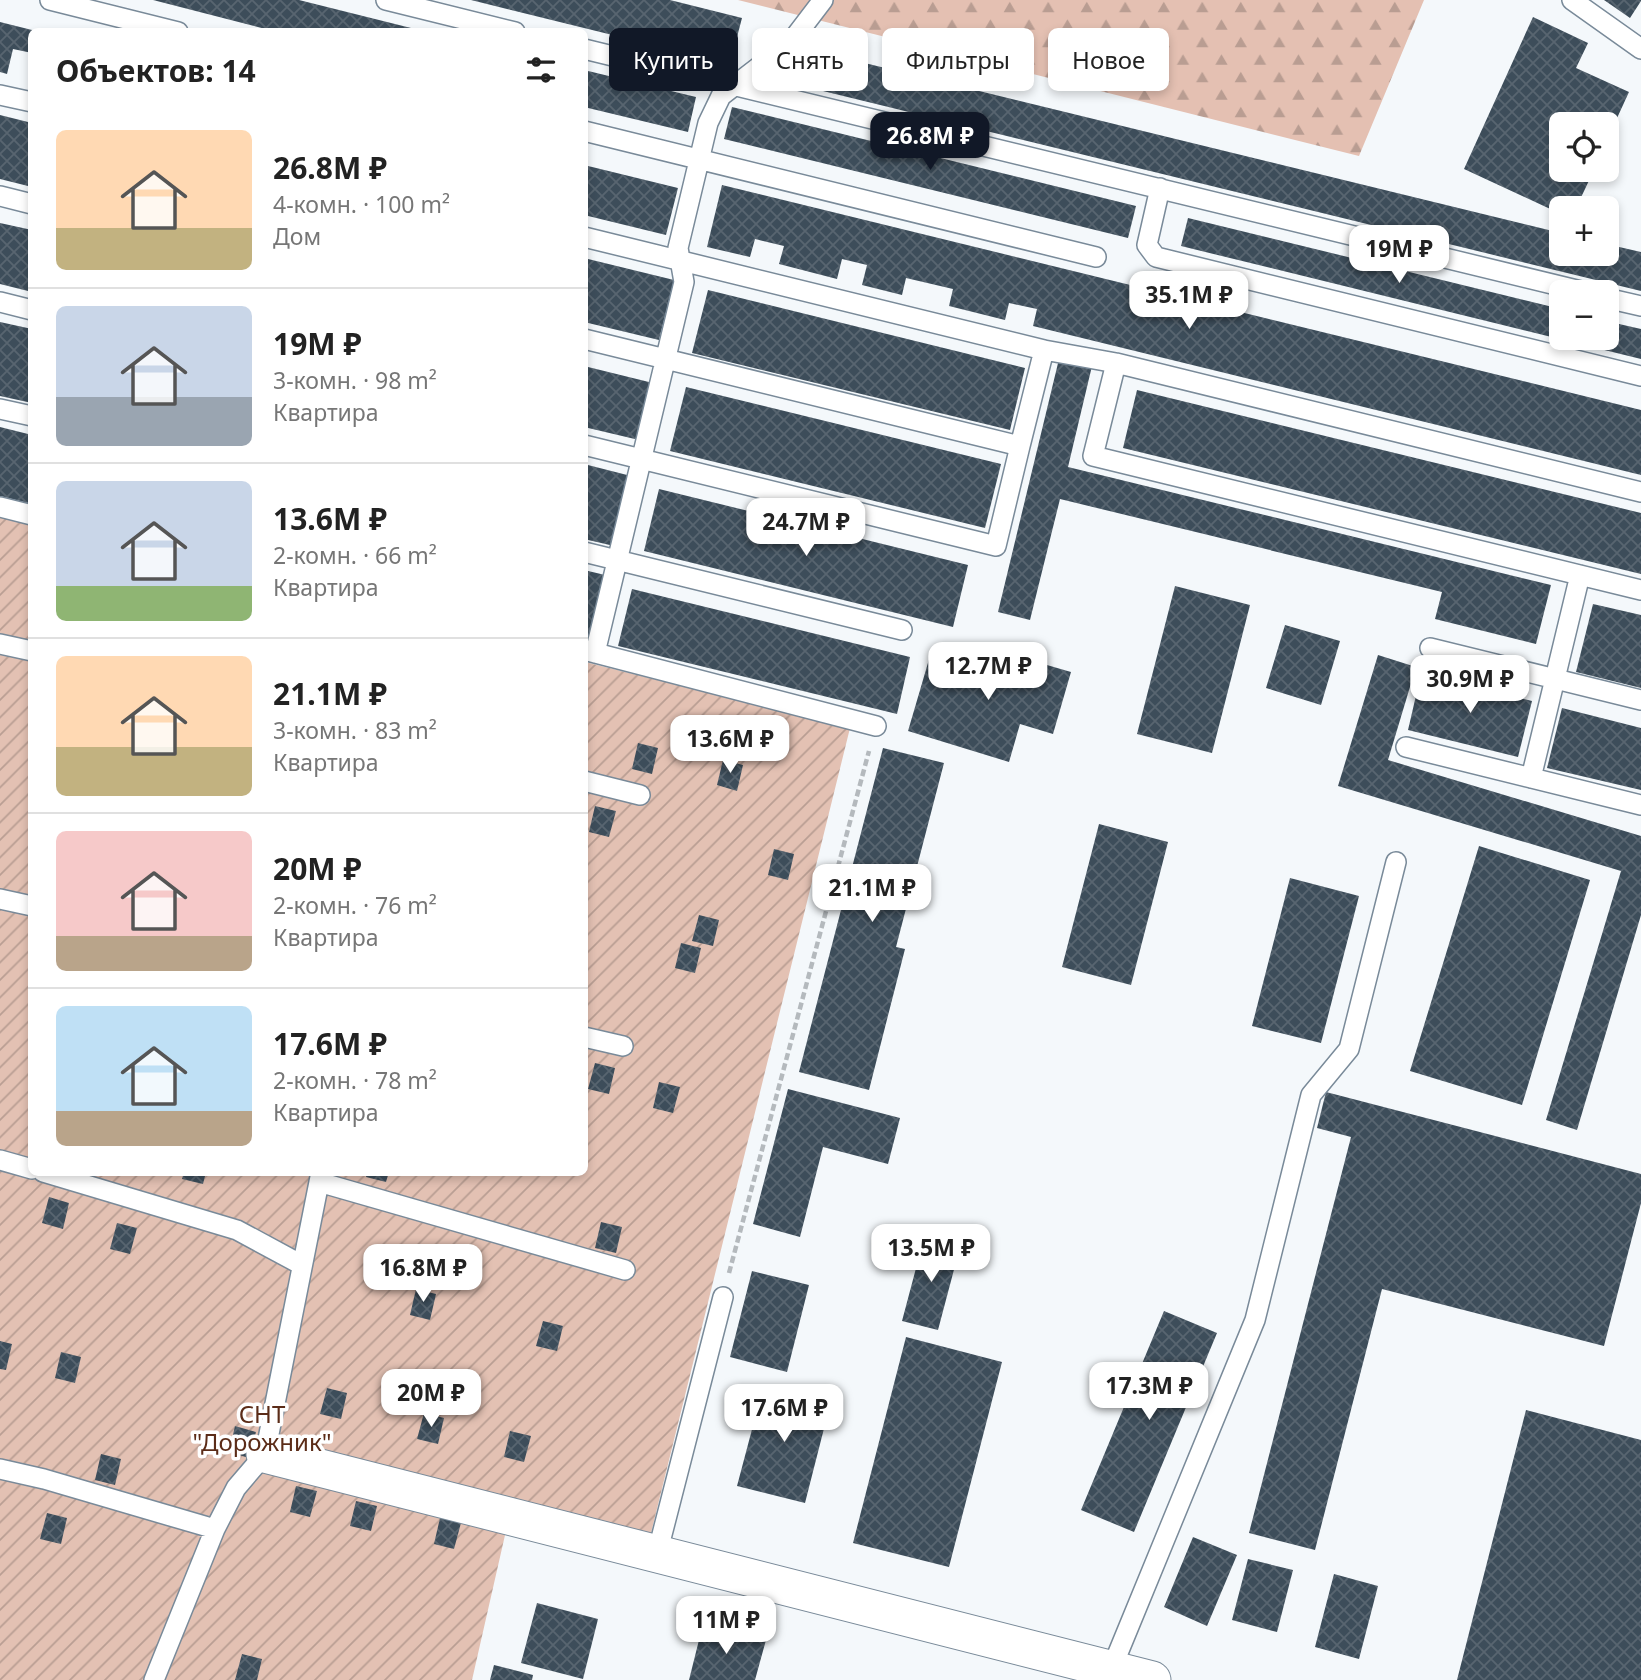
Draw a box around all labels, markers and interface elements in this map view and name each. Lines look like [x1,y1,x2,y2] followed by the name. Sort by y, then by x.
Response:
[609,28,738,91] chip: Купить
[752,28,868,91] chip: Снять
[882,28,1034,91] chip: Фильтры
[1048,28,1169,91] chip: Новое
[56,50,256,91] text: Объектов: 14
[522,51,560,89] icon: filters
[1549,112,1619,350] map controls
[1549,112,1619,182] button: locate
[865,113,995,172] pin: 26.8M ₽
[886,119,974,151] text: 26.8M ₽
[273,147,387,188] text: 26.8M ₽
[112,158,196,242] icon: home
[273,188,450,220] text: 4-комн. · 100 m²
[1549,196,1619,266] button: +
[273,220,321,252] text: Дом
[1350,226,1448,285] pin: 19M ₽
[1365,232,1433,264] text: 19M ₽
[1124,272,1254,331] pin: 35.1M ₽
[1145,278,1233,310] text: 35.1M ₽
[1549,280,1619,350] button: −
[273,323,361,364] text: 19M ₽
[112,334,196,418] icon: home
[273,364,437,396] text: 3-комн. · 98 m²
[273,396,379,428] text: Квартира
[273,498,387,539] text: 13.6M ₽
[741,498,871,558] pin: 24.7M ₽
[762,505,850,537] text: 24.7M ₽
[112,509,196,593] icon: home
[273,539,437,571] text: 2-комн. · 66 m²
[273,571,379,603] text: Квартира
[923,642,1053,702] pin: 12.7M ₽
[944,649,1032,681] text: 12.7M ₽
[1405,656,1535,715] pin: 30.9M ₽
[1426,662,1514,694] text: 30.9M ₽
[273,673,387,714] text: 21.1M ₽
[112,684,196,768] icon: home
[273,714,437,746] text: 3-комн. · 83 m²
[665,716,795,775] pin: 13.6M ₽
[686,722,774,754] text: 13.6M ₽
[273,746,379,778] text: Квартира
[273,848,361,889] text: 20M ₽
[112,859,196,943] icon: home
[807,864,937,924] pin: 21.1M ₽
[828,871,916,903] text: 21.1M ₽
[273,889,437,921] text: 2-комн. · 76 m²
[273,921,379,953] text: Квартира
[273,1023,387,1064] text: 17.6M ₽
[112,1034,196,1118] icon: home
[273,1064,437,1096] text: 2-комн. · 78 m²
[273,1096,379,1128] text: Квартира
[866,1224,996,1284] pin: 13.5M ₽
[887,1231,975,1263] text: 13.5M ₽
[358,1244,488,1304] pin: 16.8M ₽
[379,1251,467,1283] text: 16.8M ₽
[1084,1362,1214,1422] pin: 17.3M ₽
[1105,1369,1193,1401] text: 17.3M ₽
[382,1370,480,1429] pin: 20M ₽
[397,1376,465,1408] text: 20M ₽
[719,1384,849,1444] pin: 17.6M ₽
[740,1391,828,1423] text: 17.6M ₽
[193,1397,331,1458] park label: СНТ "Дорожник"
[677,1596,775,1656] pin: 11M ₽
[692,1603,760,1635] text: 11M ₽

